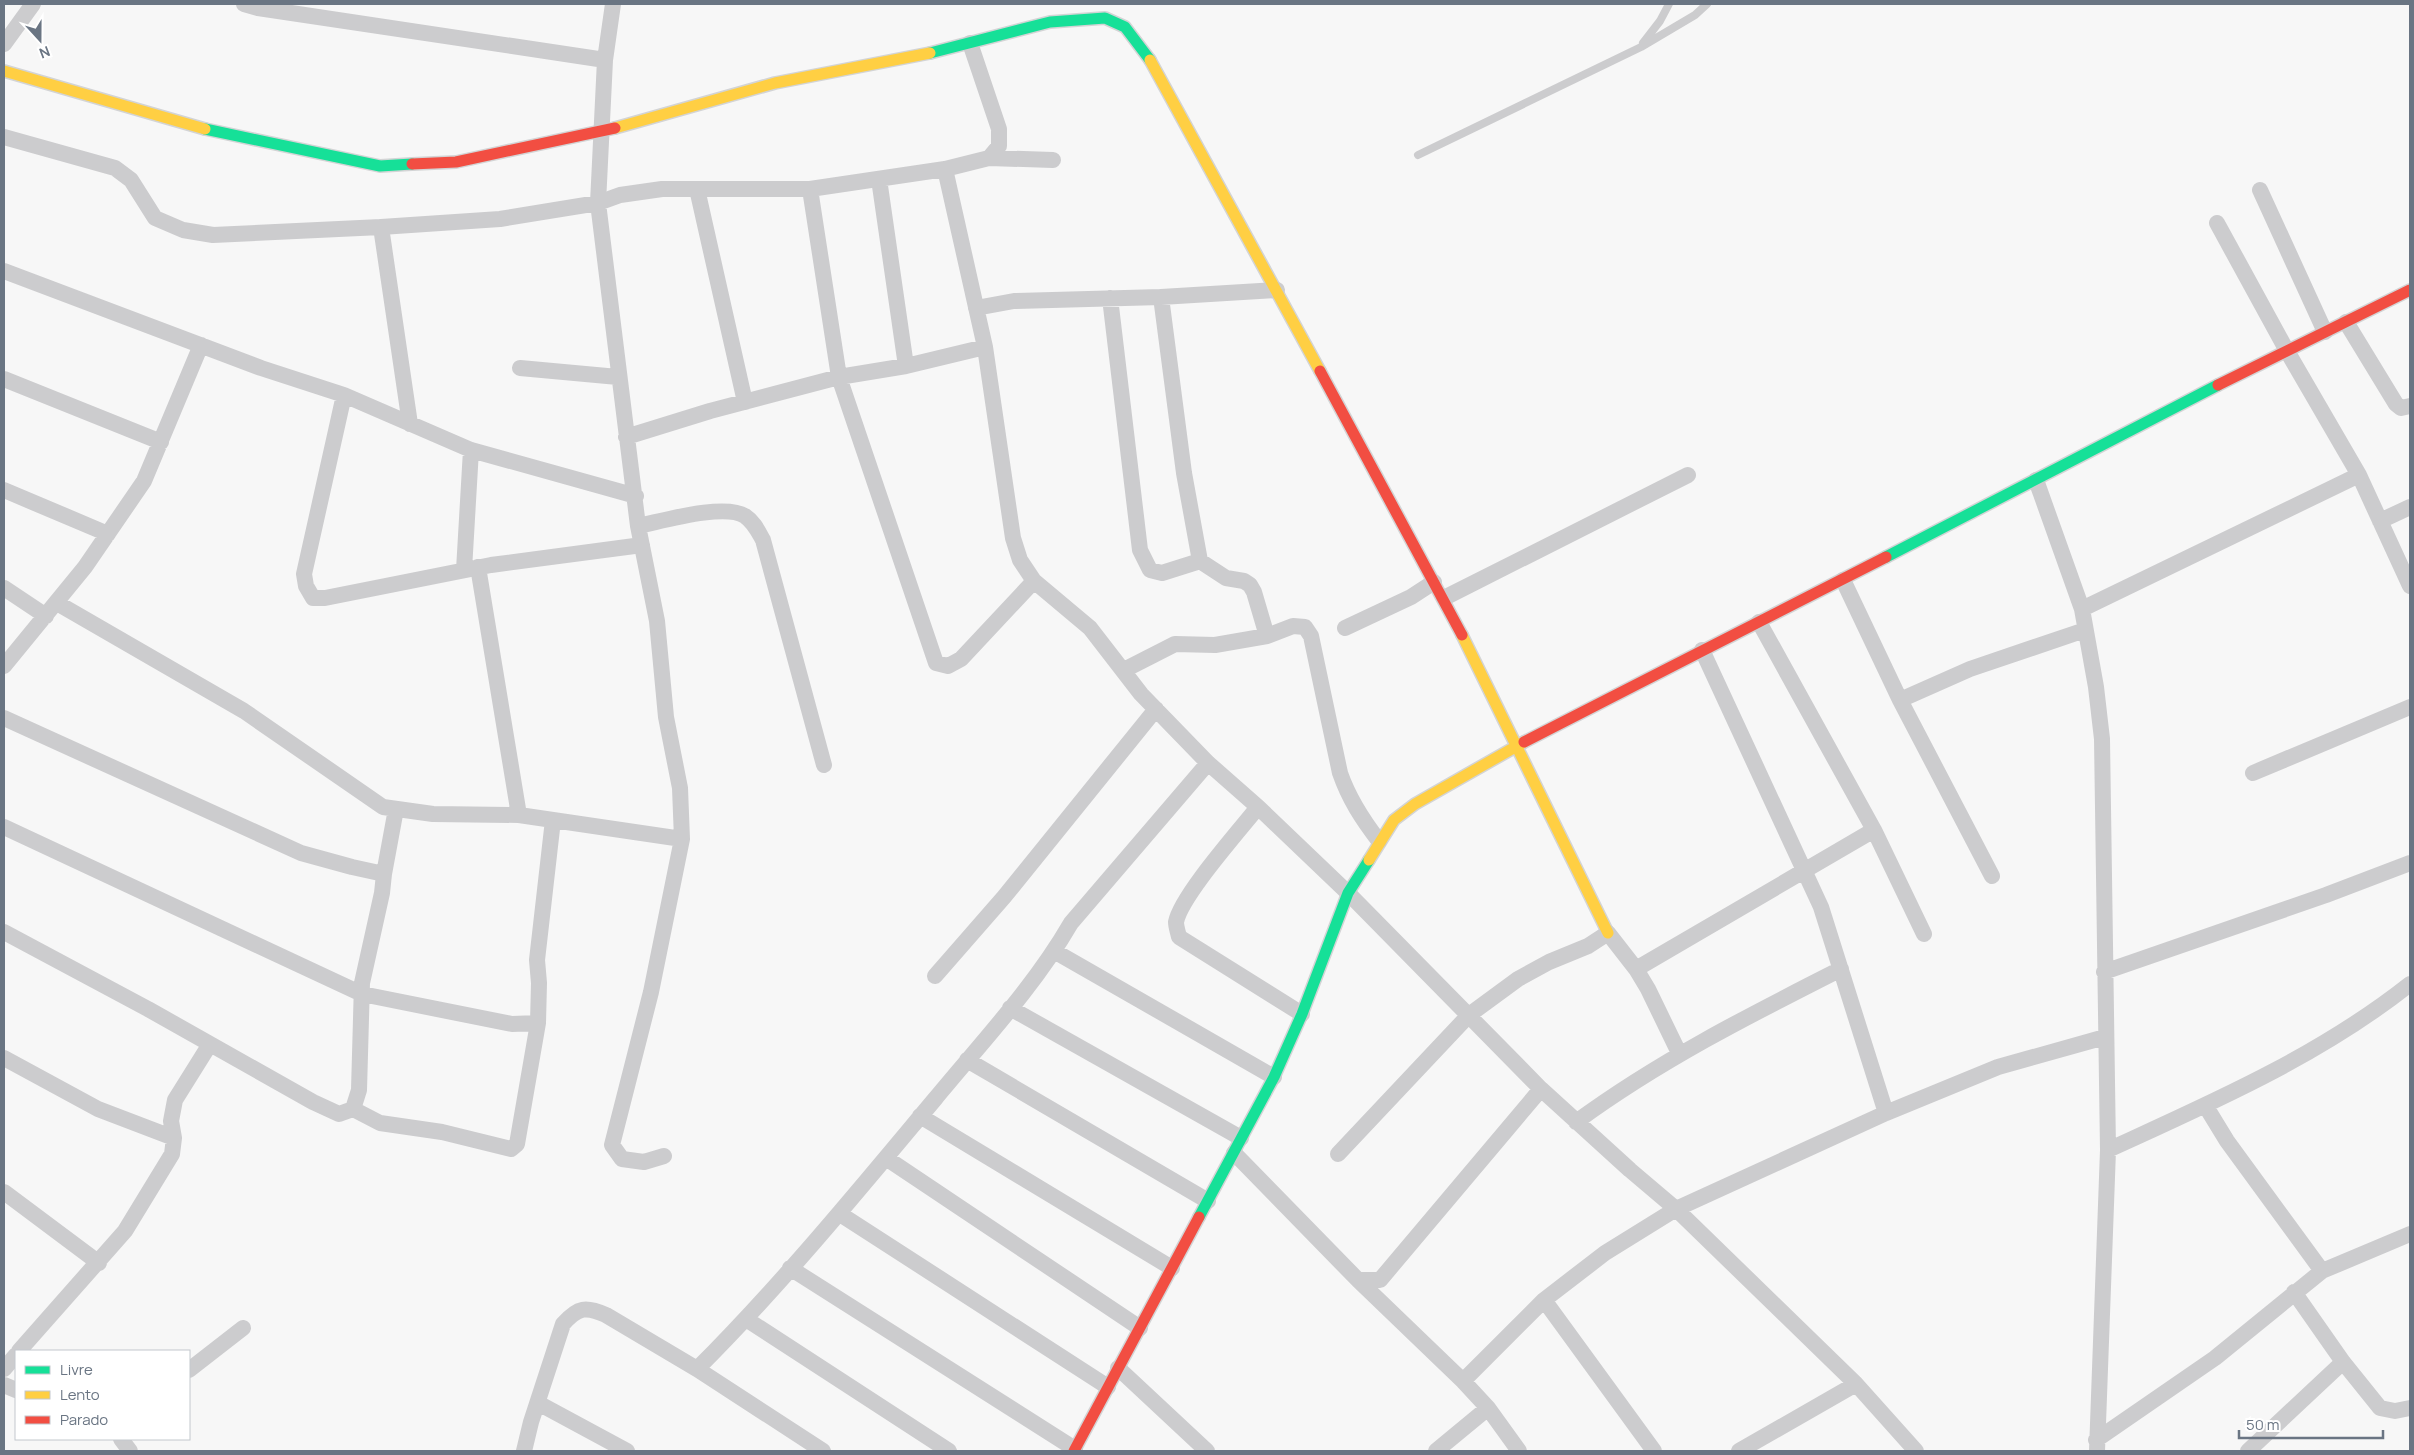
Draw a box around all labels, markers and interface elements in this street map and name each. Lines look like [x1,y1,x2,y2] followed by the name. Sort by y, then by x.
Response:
[15,15,65,65] north arrow
[37,42,53,63] text: N
[15,1350,190,1440] legend
[60,1359,93,1380] text: Livre
[60,1384,100,1405] text: Lento
[2239,1408,2383,1440] scale bar
[60,1409,108,1430] text: Parado
[2246,1414,2280,1435] text: 50 m

